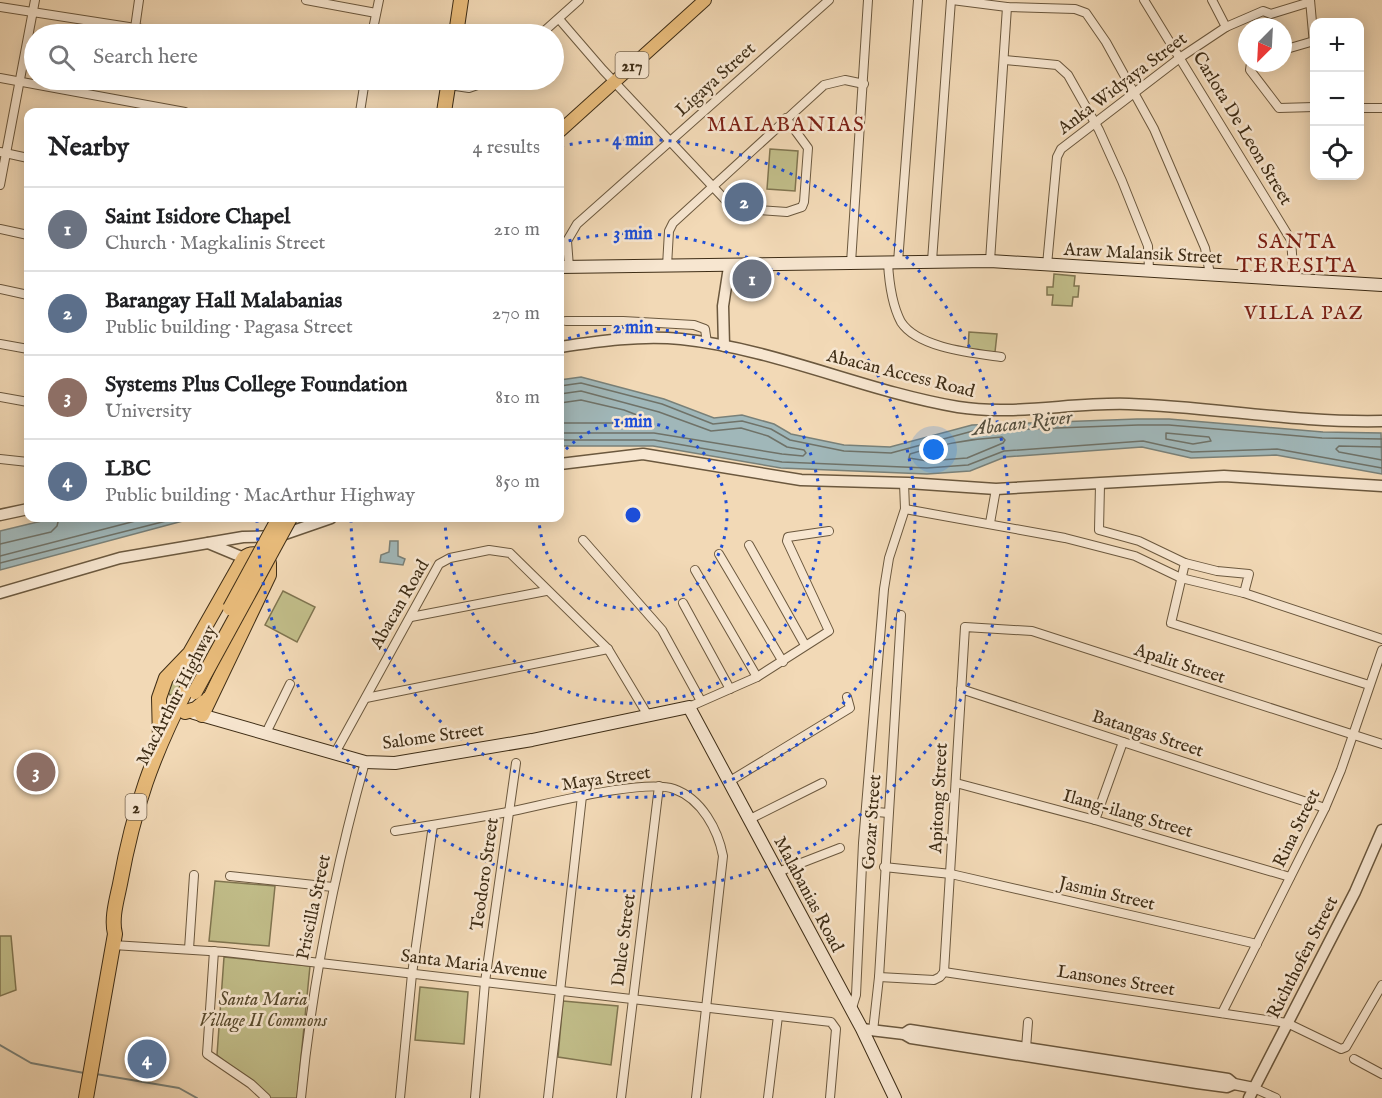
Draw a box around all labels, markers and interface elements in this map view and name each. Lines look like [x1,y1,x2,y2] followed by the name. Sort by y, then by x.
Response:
[1238,18,1292,72] north arrow
[1310,18,1364,180] map controls
[1310,18,1364,72] button: +
[24,24,564,90] search box
[1053,28,1192,141] street label: Anka Widyaya Street
[671,38,761,122] street label: Ligaya Street
[45,41,78,74] icon: search
[93,43,198,71] text: Search here
[1187,48,1297,210] street label: Carlota De Leon Street
[616,52,648,78] road number: 217
[1310,72,1364,126] button: −
[707,112,865,139] district label: MALABANIAS
[1310,126,1364,180] button: locate
[612,129,654,152] text: 4 min
[48,131,129,164] text: Nearby
[473,135,540,160] text: 4 results
[724,180,764,224] pin: 2
[105,203,290,231] text: Saint Isidore Chapel
[64,217,71,242] text: 1
[494,217,540,242] text: 210 m
[614,223,653,246] text: 3 min
[1237,229,1358,280] district label: SANTA TERESITA
[105,231,325,256] text: Church · Magkalinis Street
[1062,239,1223,270] street label: Araw Malansik Street
[732,256,771,302] pin: 1
[105,287,342,315] text: Barangay Hall Malabanias
[63,301,72,326] text: 2
[492,301,540,326] text: 270 m
[1243,301,1364,326] district label: VILLA PAZ
[105,315,353,340] text: Public building · Pagasa Street
[613,317,654,340] text: 2 min
[823,345,977,404] street label: Abacan Access Road
[105,371,407,399] text: Systems Plus College Foundation
[64,385,71,410] text: 3
[495,385,540,410] text: 810 m
[105,399,192,424] text: University
[969,405,1075,442] water label: Abacan River
[614,411,653,434] text: 1 min
[919,435,948,464] your location
[105,455,151,483] text: LBC
[63,469,72,494] text: 4
[495,469,540,494] text: 850 m
[105,483,415,508] text: Public building · MacArthur Highway
[623,505,643,525] centre of rings
[365,556,435,654] street label: Abacan Road
[132,622,223,770] street label: MacArthur Highway
[1130,639,1228,690] street label: Apalit Street
[1089,706,1206,763] street label: Batangas Street
[381,719,485,756] street label: Salome Street
[925,742,954,855] street label: Apitong Street
[16,750,56,794] pin: 3
[560,762,652,797] street label: Maya Street
[858,774,887,870] street label: Gozar Street
[1060,785,1195,844] street label: Ilang-ilang Street
[1269,786,1326,872] street label: Rina Street
[126,794,146,820] road number: 2
[466,816,505,932] street label: Teodoro Street
[767,833,848,957] street label: Malabanias Road
[292,853,337,962] street label: Priscilla Street
[1054,872,1157,917] street label: Jasmin Street
[607,892,642,988] street label: Dulce Street
[1263,893,1344,1023] street label: Richthofen Street
[399,945,548,986] street label: Santa Maria Avenue
[1055,961,1176,1002] street label: Lansones Street
[199,989,328,1033] park label: Santa Maria Village II Commons
[128,1036,166,1082] pin: 4

